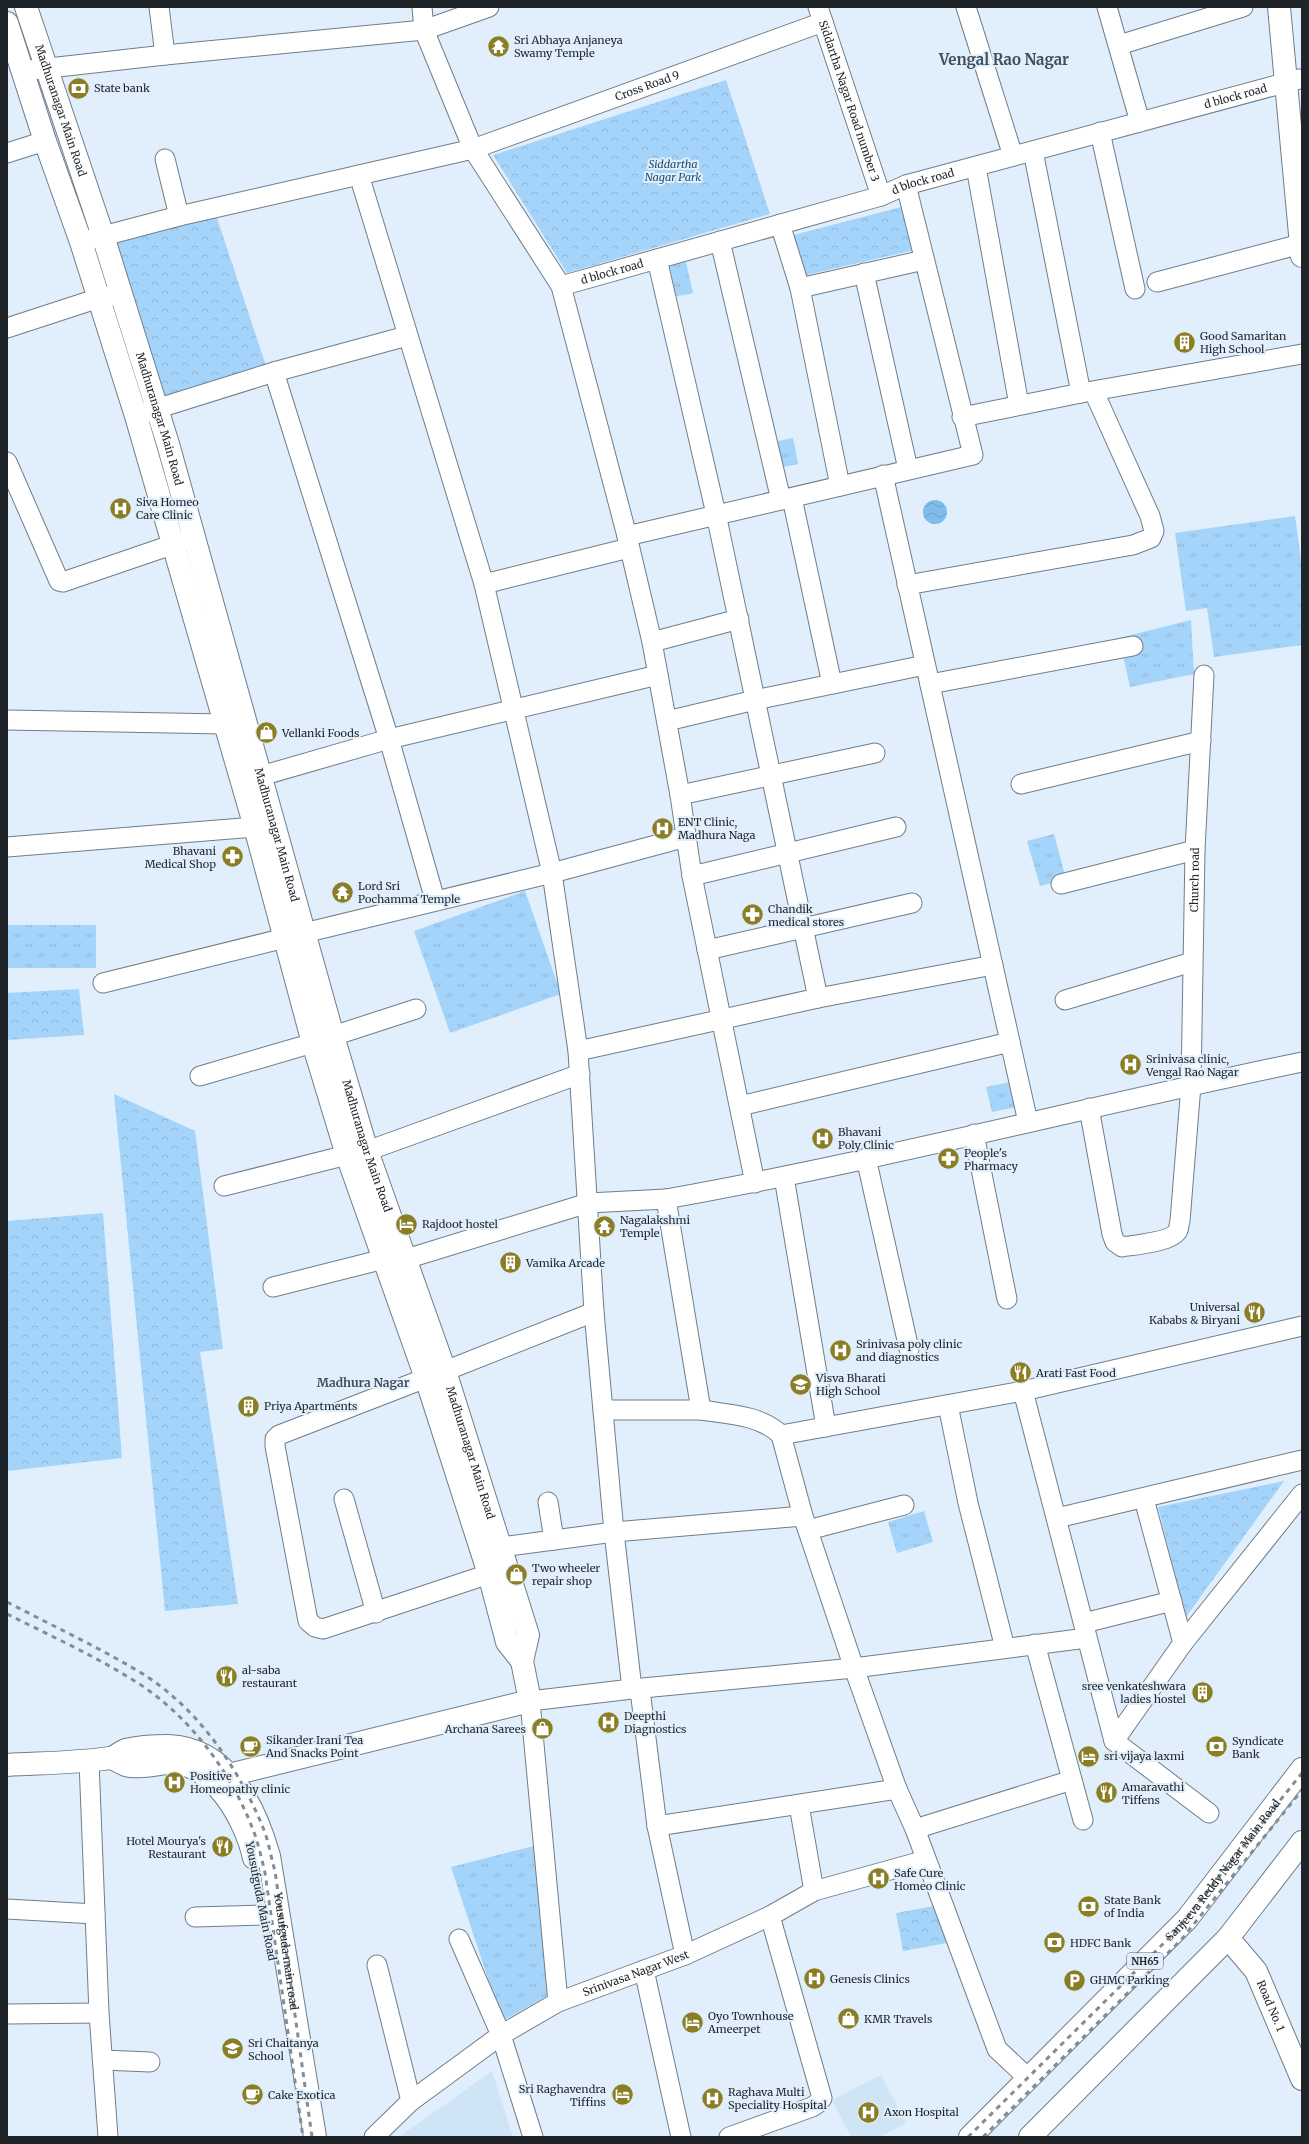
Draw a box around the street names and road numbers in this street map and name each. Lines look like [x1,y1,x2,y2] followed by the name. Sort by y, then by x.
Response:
[816,18,883,183] street label: Siddartha Nagar Road number 3
[32,42,90,178] street label: Madhuranagar Main Road
[613,68,682,104] street label: Cross Road 9
[1202,81,1269,111] street label: d block road
[889,165,956,197] street label: d block road
[579,256,645,287] street label: d block road
[133,351,186,487] street label: Madhuranagar Main Road
[252,766,302,903] street label: Madhuranagar Main Road
[1187,847,1202,912] street label: Church road
[339,1078,395,1214] street label: Madhuranagar Main Road
[443,1385,498,1521] street label: Madhuranagar Main Road
[1162,1796,1283,1944] street label: Sanjeeva Reddy Nagar Main Road
[242,1839,280,1962] street label: Yousufguda Main Road
[271,1891,301,2011] street label: Yousufguda main road
[581,1947,692,1999] street label: Srinivasa Nagar West
[1127,1953,1163,1969] road number: NH65
[1254,1978,1288,2033] street label: Road No. 1

